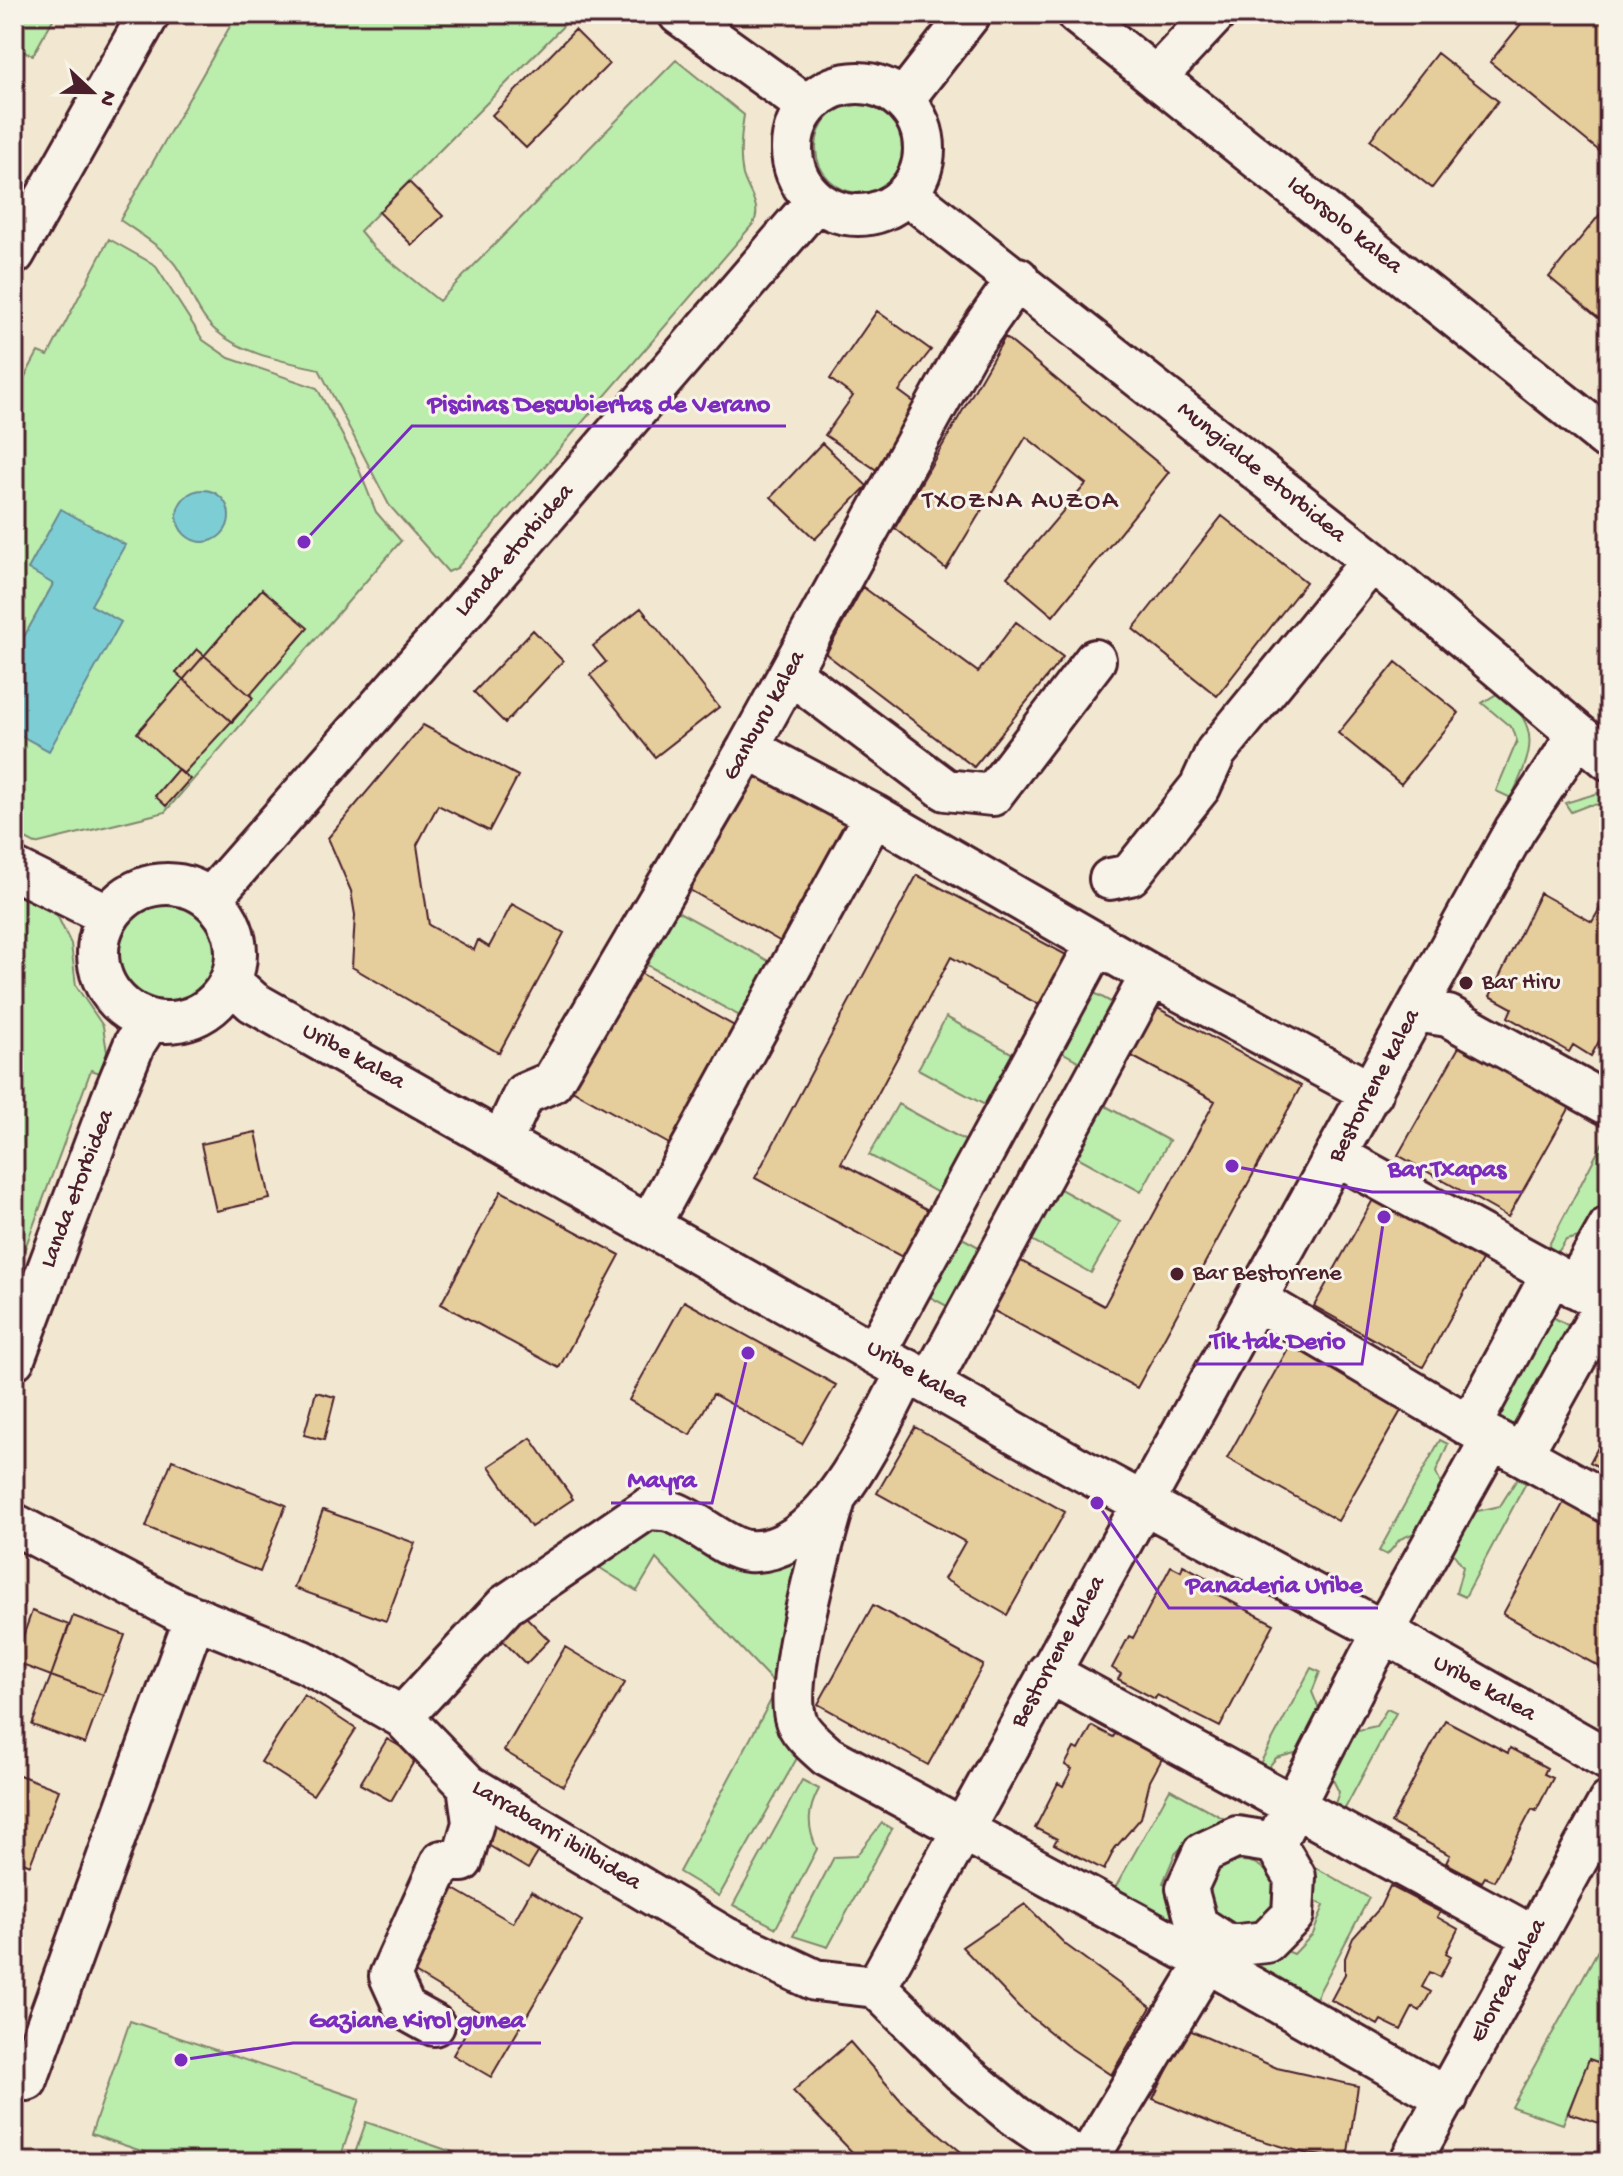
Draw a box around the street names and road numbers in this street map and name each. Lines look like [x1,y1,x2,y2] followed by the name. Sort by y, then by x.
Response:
[1280,171,1408,282] street label: Idorsolo kalea
[1170,396,1352,551] street label: Mungialde etorbidea
[449,478,581,624] street label: Landa etorbidea
[717,645,813,786] street label: Ganburu kalea
[1322,1004,1428,1169] street label: Bestorrene kalea
[296,1017,410,1097] street label: Uribe kalea
[34,1105,122,1272] street label: Landa etorbidea
[861,1334,974,1416] street label: Uribe kalea
[1005,1570,1113,1734] street label: Bestorrene kalea
[1427,1649,1541,1729] street label: Uribe kalea
[466,1774,646,1898] street label: Larrabarri ibilbidea
[1464,1914,1554,2048] street label: Elorrea kalea

